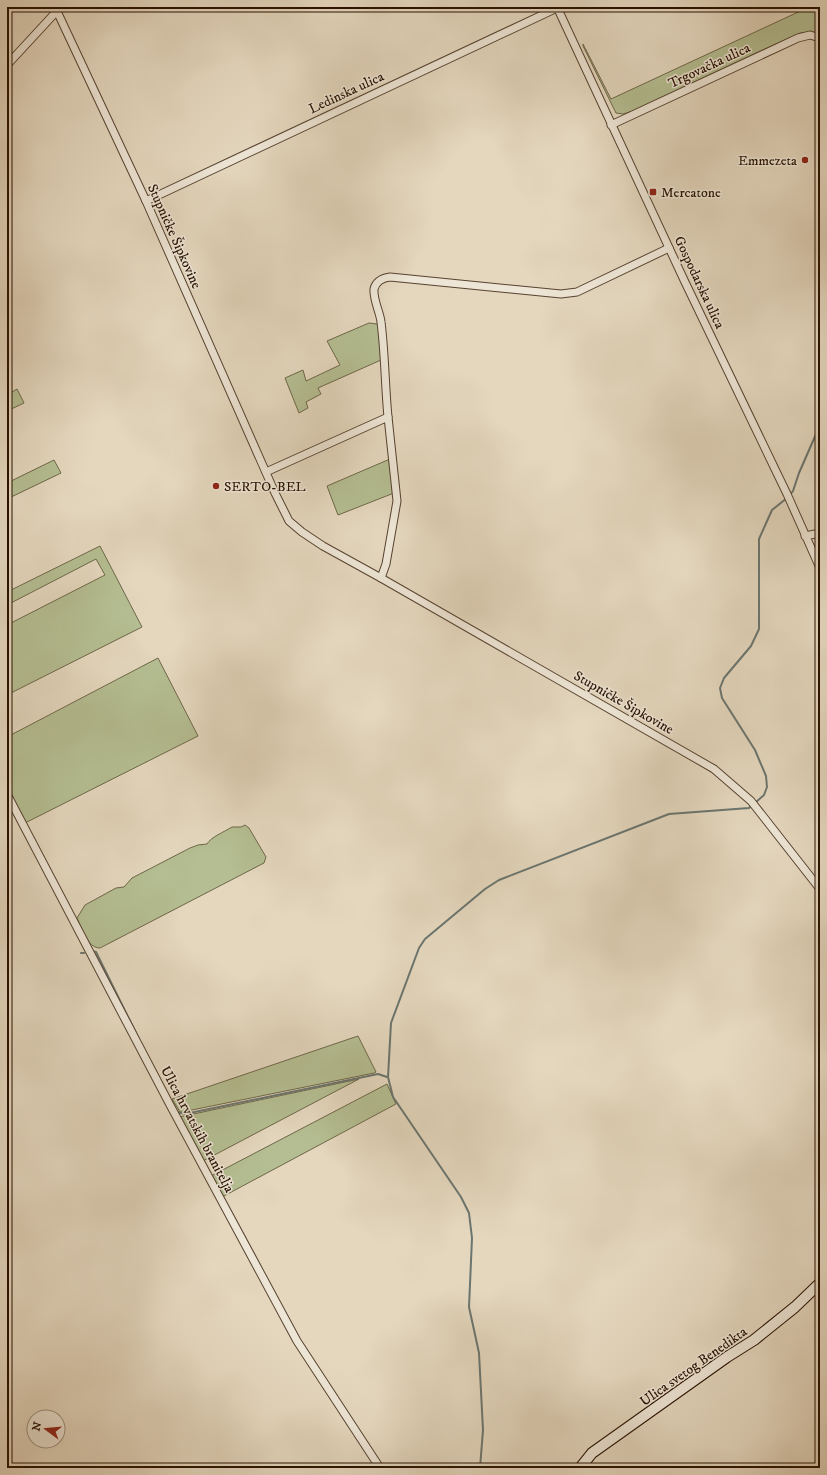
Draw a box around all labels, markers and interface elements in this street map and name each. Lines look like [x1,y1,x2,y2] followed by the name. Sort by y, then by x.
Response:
[665,39,753,93] street label: Trgovačka ulica
[306,68,387,118] street label: Ledinska ulica
[738,152,797,170] place label: Emmezeta
[800,155,810,165] marker: Emmezeta
[143,181,205,292] street label: Stupničke Šipkovine
[661,184,721,202] place label: Mercatone
[648,187,658,197] marker: Mercatone
[670,233,728,332] street label: Gospodarska ulica
[224,478,306,496] place label: SERTO-BEL
[211,481,221,491] marker: SERTO-BEL
[570,667,677,739] street label: Stupničke Šipkovine
[156,1063,238,1196] street label: Ulica hrvatskih branitelja
[636,1323,751,1411] street label: Ulica svetog Benedikta
[26,1409,66,1449] north arrow
[29,1420,45,1433] text: N

